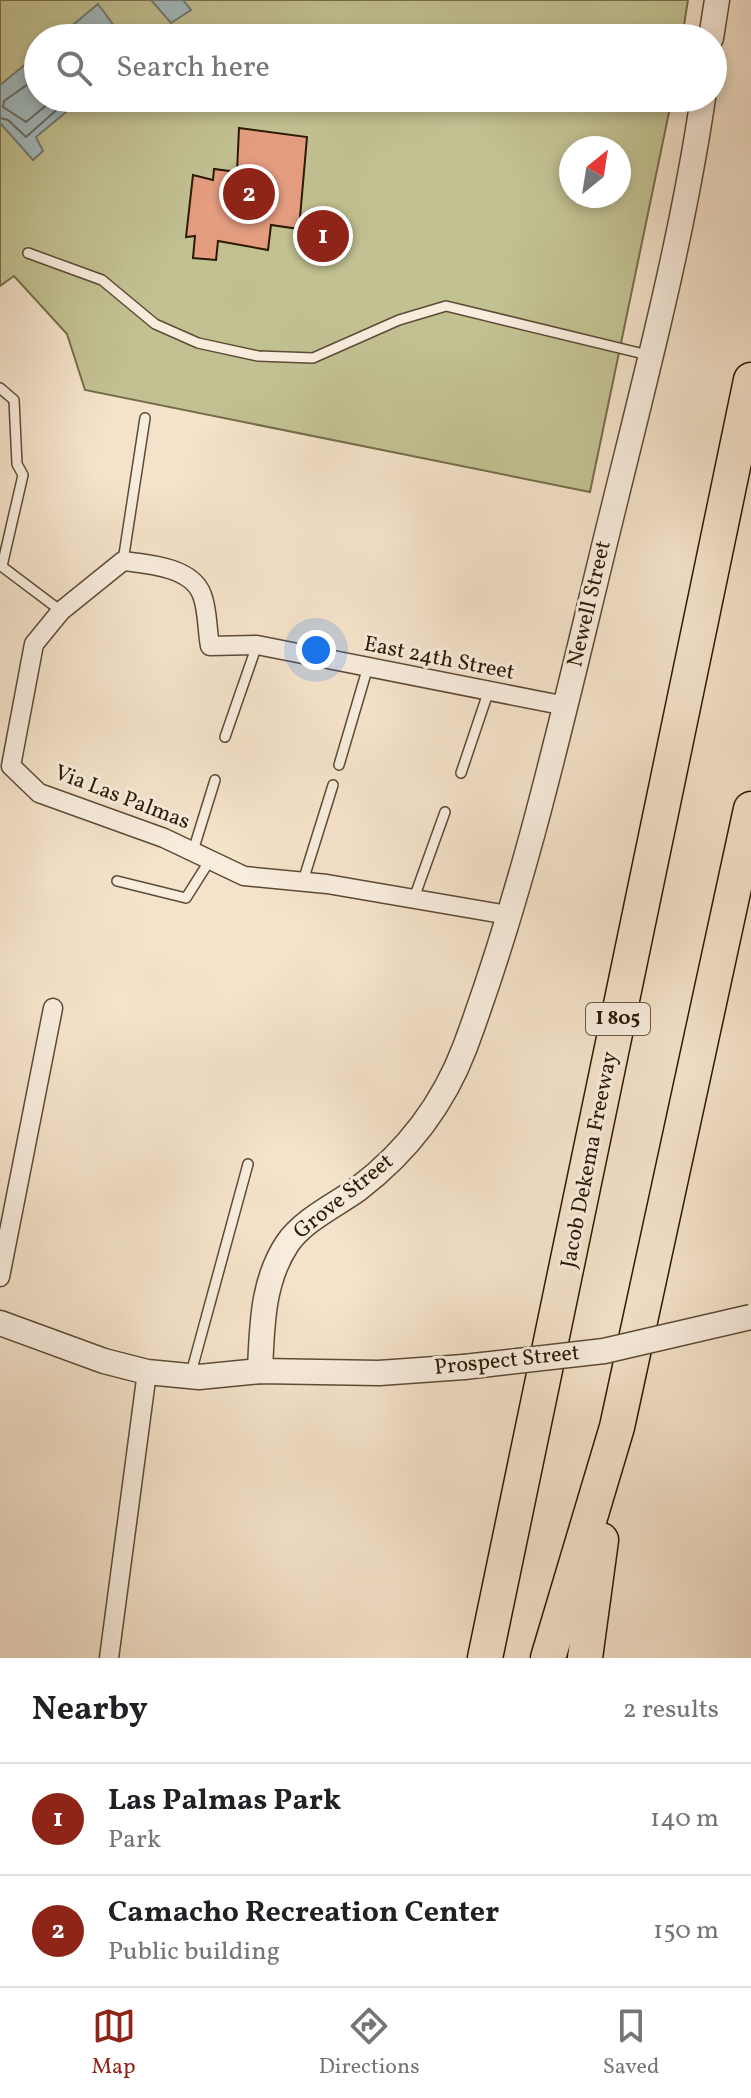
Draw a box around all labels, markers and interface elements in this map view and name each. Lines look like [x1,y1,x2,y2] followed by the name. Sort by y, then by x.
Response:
[24,24,727,112] search box
[52,46,96,90] icon: search
[116,47,270,89] text: Search here
[559,136,631,208] north arrow
[223,164,275,224] pin: 2
[297,206,349,266] pin: 1
[560,537,620,670] street label: Newell Street
[361,629,517,689] street label: East 24th Street
[296,630,336,670] your location
[50,758,194,838] street label: Via Las Palmas
[586,1003,650,1035] road number: I 805
[554,1049,626,1271] street label: Jacob Dekema Freeway
[287,1147,401,1247] street label: Grove Street
[433,1338,581,1384] street label: Prospect Street
[32,1687,148,1734] text: Nearby
[623,1692,719,1728] text: 2 results
[108,1780,341,1822] text: Las Palmas Park
[53,1801,63,1837] text: 1
[650,1801,719,1837] text: 140 m
[108,1822,161,1858] text: Park
[108,1892,499,1934] text: Camacho Recreation Center
[51,1913,65,1949] text: 2
[653,1913,719,1949] text: 150 m
[108,1934,280,1970] text: Public building
[92,2004,136,2083] tab: Map
[319,2004,420,2083] tab: Directions
[603,2004,659,2083] tab: Saved

